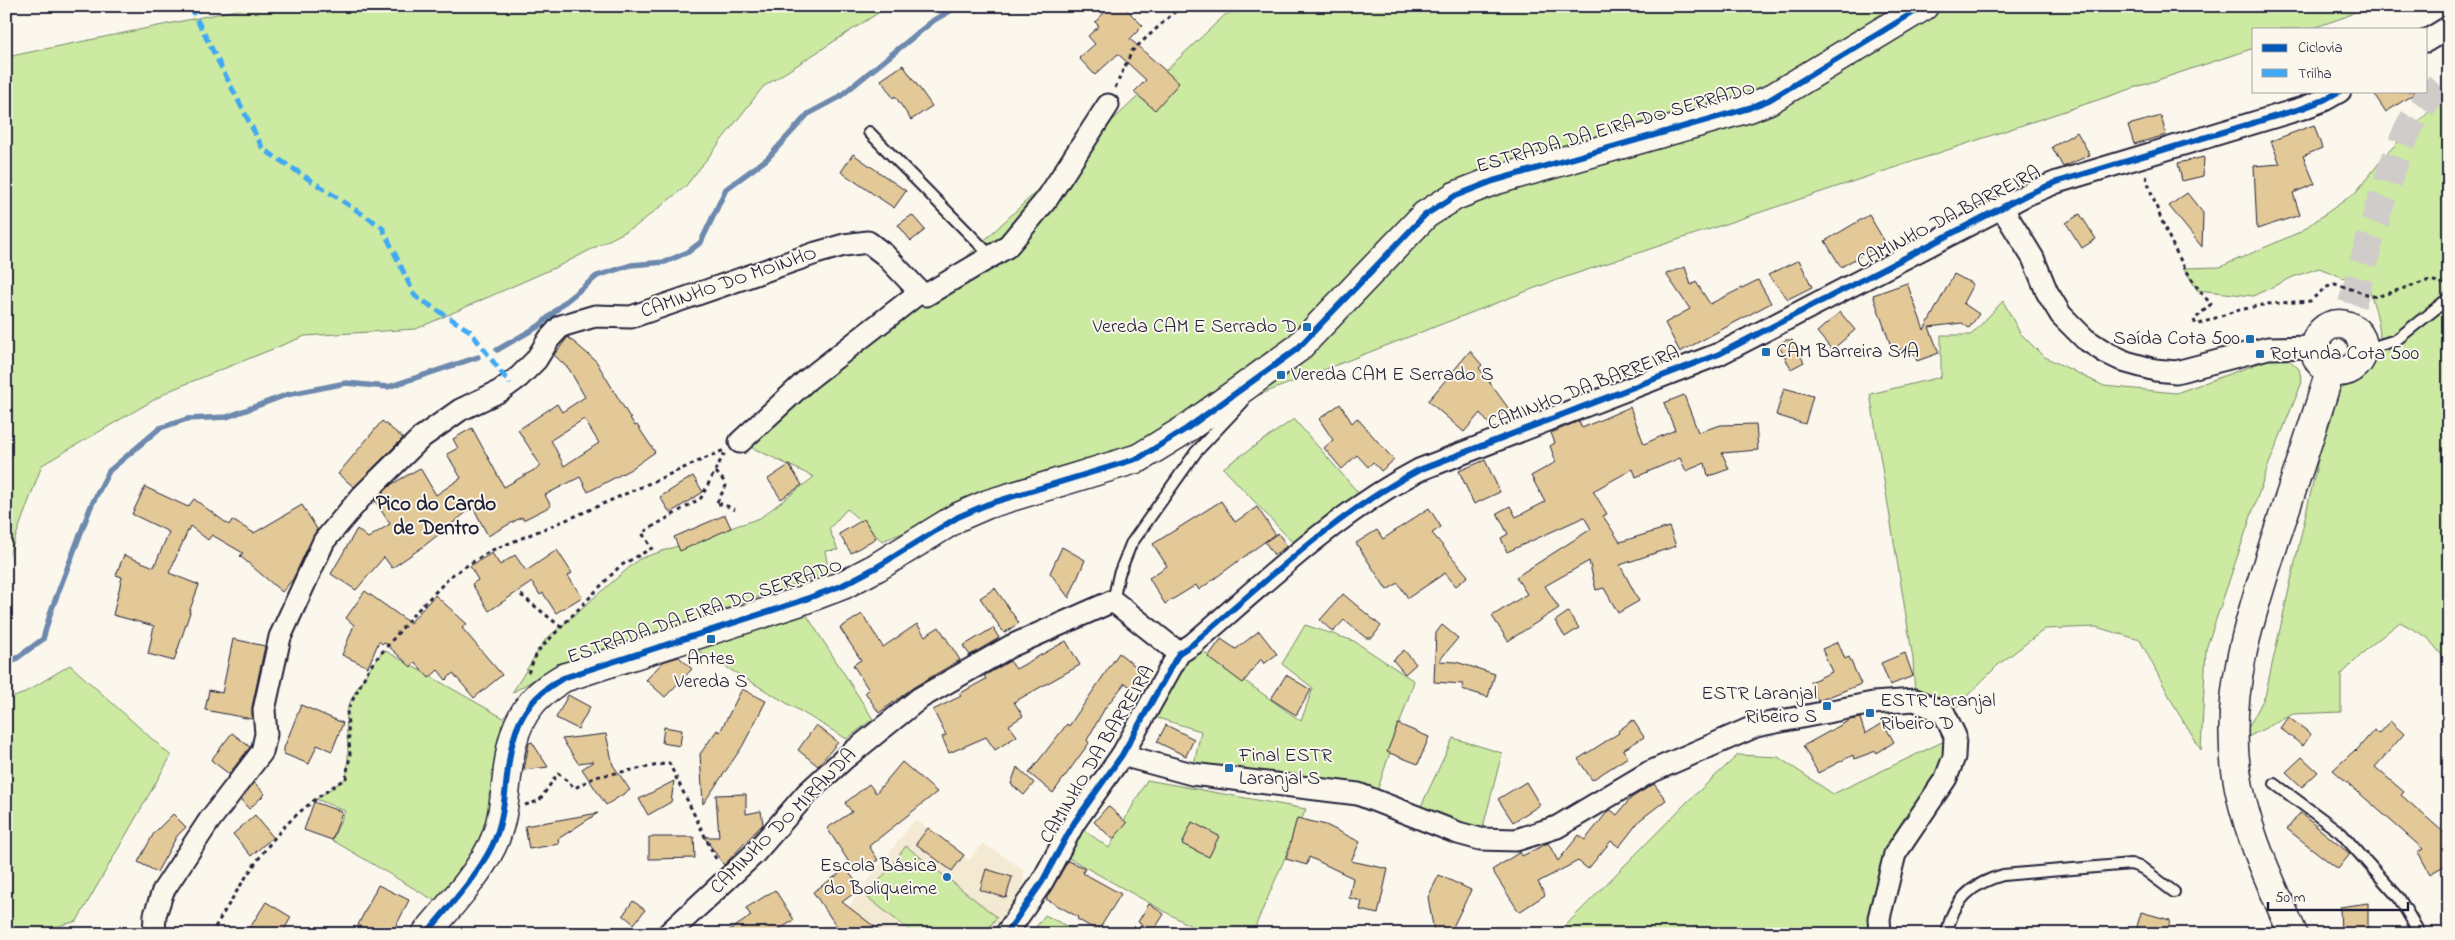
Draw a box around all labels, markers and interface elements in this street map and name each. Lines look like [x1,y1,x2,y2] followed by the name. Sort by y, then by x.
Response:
[2252,28,2428,92] legend
[2298,37,2343,59] text: Ciclovia
[2298,63,2332,85] text: Trilha
[1473,74,1759,182] street label: ESTRADA DA EIRA DO SERRADO
[1852,159,2046,277] street label: CAMINHO DA BARREIRA
[637,239,821,327] street label: CAMINHO DO MOINHO
[1092,313,1297,342] place label: Vereda CAM E Serrado D
[1301,321,1313,333] marker: Vereda CAM E Serrado D
[2113,325,2240,354] place label: Saída Cota 500
[2244,333,2256,345] marker: Saída Cota 500
[1776,338,1919,367] place label: CAM Barreira S1A
[1484,339,1684,439] street label: CAMINHO DA BARREIRA
[2270,340,2419,369] place label: Rotunda Cota 500
[1760,346,1772,358] marker: CAM Barreira S1A
[2254,348,2266,360] marker: Rotunda Cota 500
[1290,361,1494,390] place label: Vereda CAM E Serrado S
[1275,369,1287,381] marker: Vereda CAM E Serrado S
[376,490,496,544] district label: Pico do Cardo de Dentro
[564,551,846,673] street label: ESTRADA DA EIRA DO SERRADO
[705,633,717,645] marker: Antes Vereda S
[673,645,748,697] place label: Antes Vereda S
[1033,660,1163,850] street label: CAMINHO DA BARREIRA
[1701,680,1817,732] place label: ESTR Laranjal Ribeiro S
[1880,687,1996,739] place label: ESTR Laranjal Ribeiro D
[1821,700,1833,712] marker: ESTR Laranjal Ribeiro S
[1864,707,1876,719] marker: ESTR Laranjal Ribeiro D
[704,742,864,902] street label: CAMINHO DO MIRANDA
[1238,742,1333,794] place label: Final ESTR Laranjal S
[1223,762,1235,774] marker: Final ESTR Laranjal S
[820,852,937,904] place label: Escola Básica do Boliqueime
[941,871,953,883] marker: Escola Básica do Boliqueime
[2268,880,2408,912] scale bar
[2275,887,2306,909] text: 50 m

